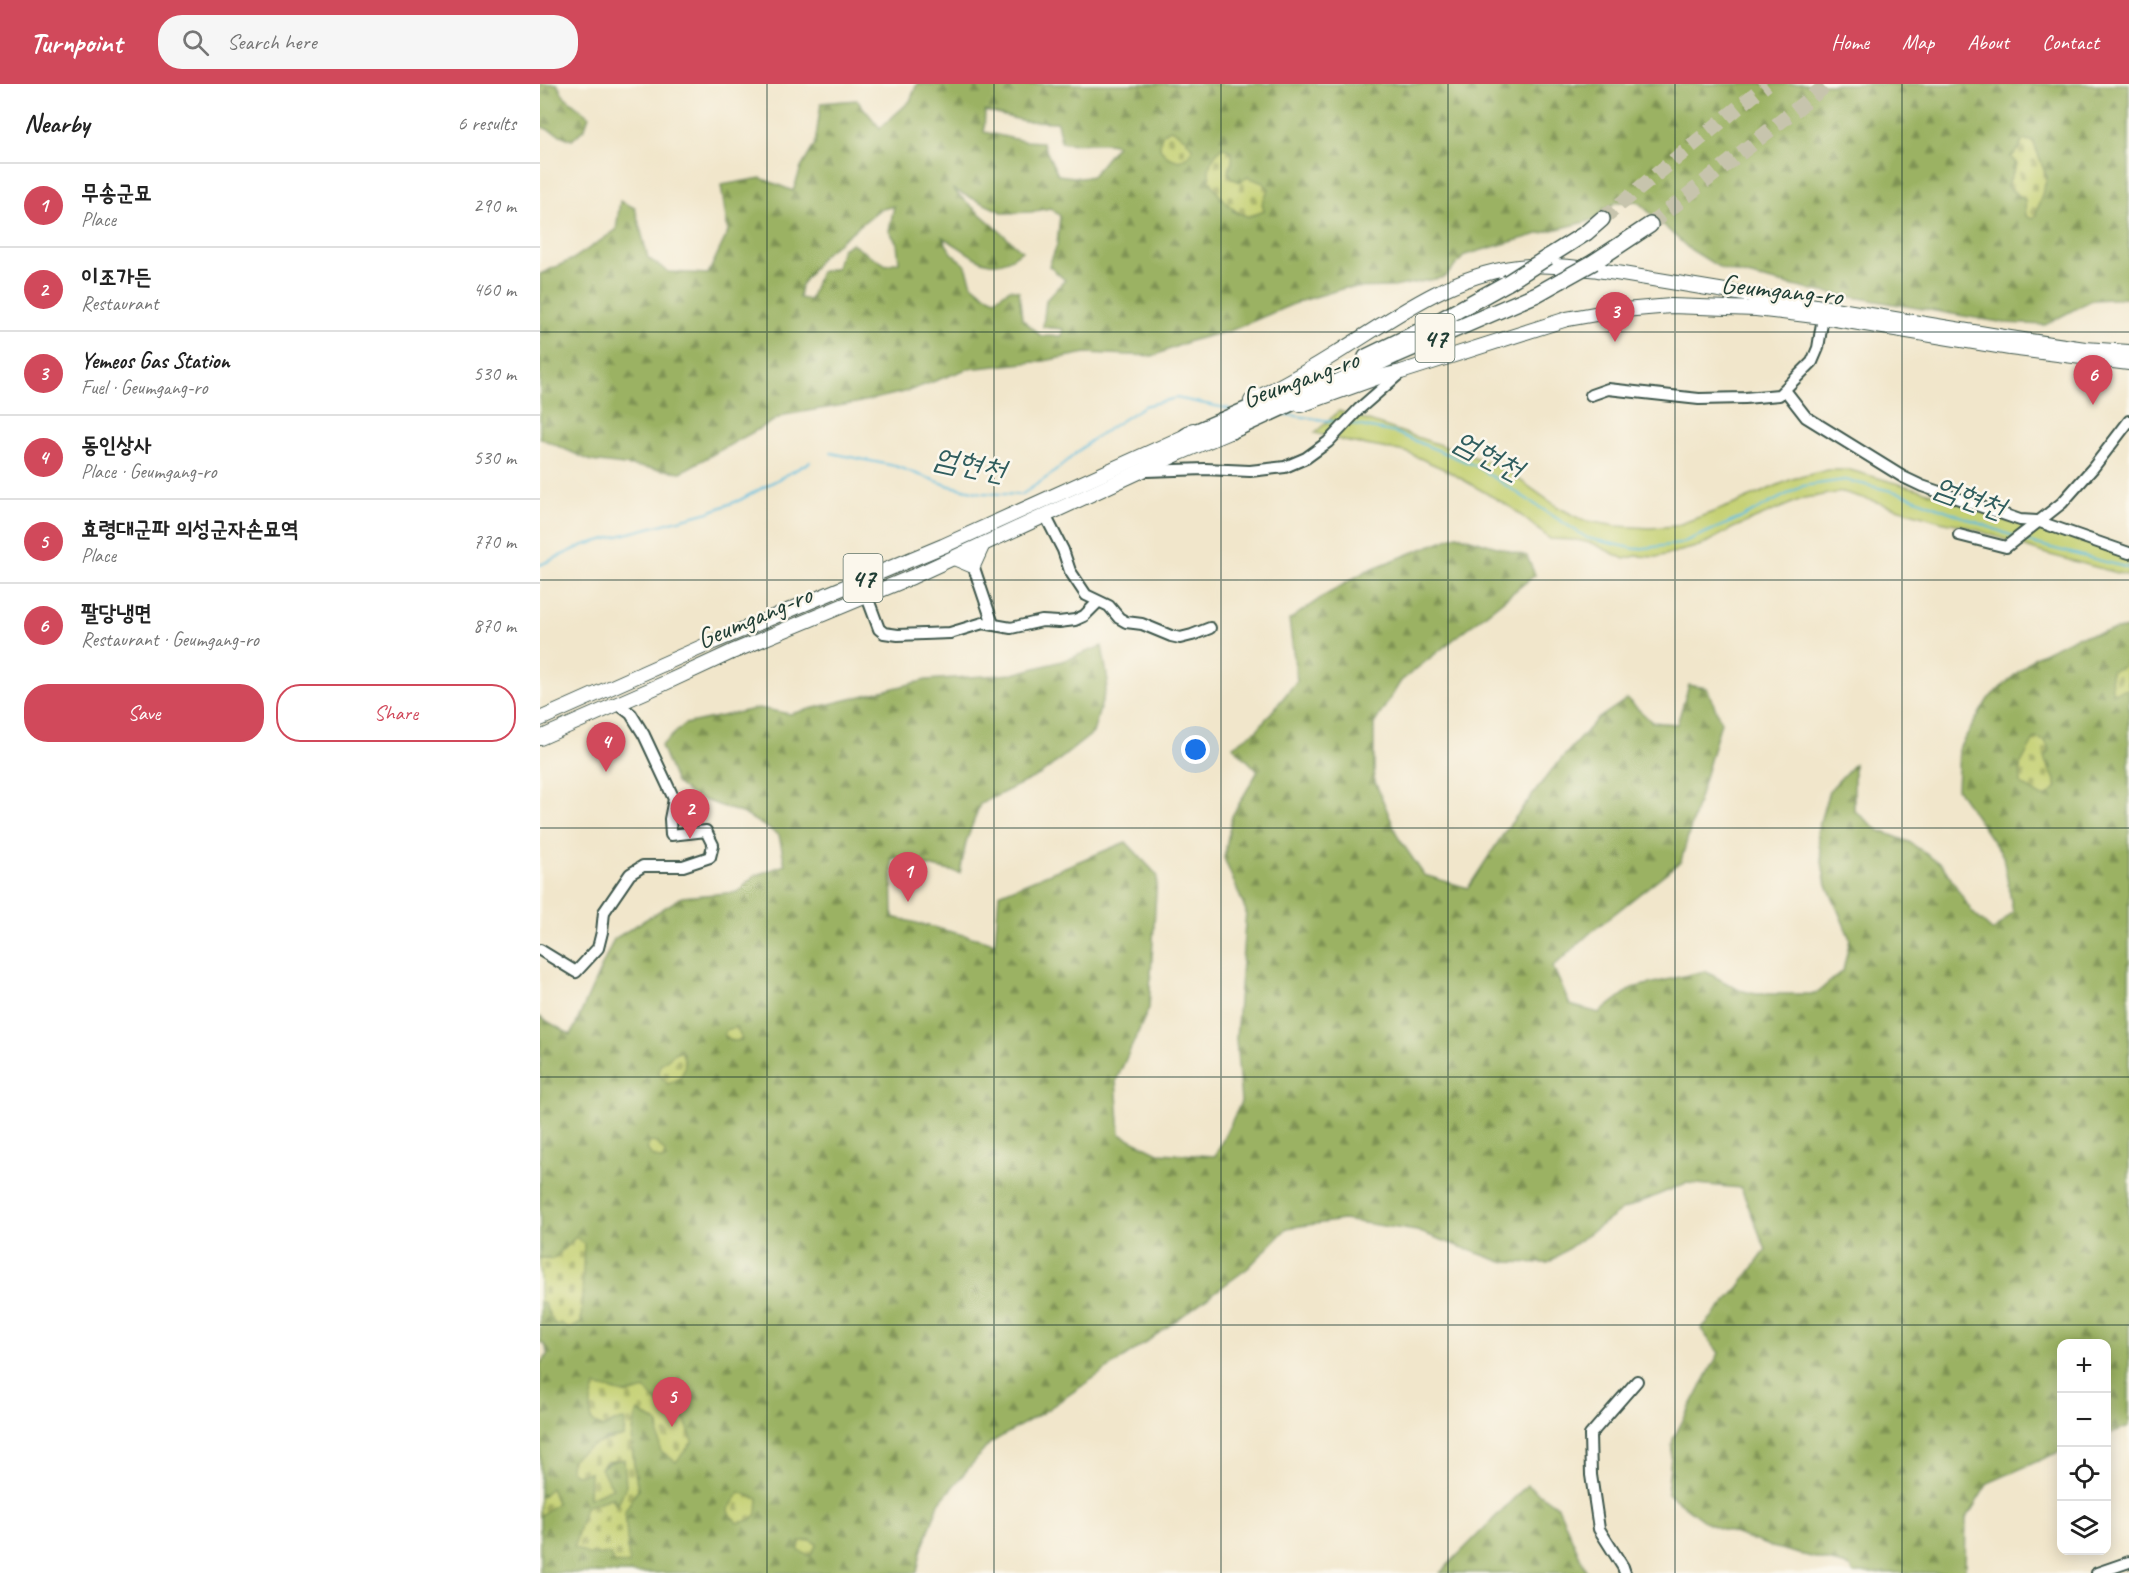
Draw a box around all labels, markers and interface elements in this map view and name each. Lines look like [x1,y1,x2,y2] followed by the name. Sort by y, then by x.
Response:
[158,15,578,69] search box
[30,25,122,60] text: Turnpoint
[179,26,212,59] icon: search
[227,28,317,56] text: Search here
[1831,29,1869,55] text: Home
[1902,29,1934,55] text: Map
[1967,29,2009,55] text: About
[2042,29,2099,55] text: Contact
[24,107,89,140] text: Nearby
[457,111,516,136] text: 6 results
[81,179,152,207] text: 무송군묘
[39,193,48,218] text: 1
[473,193,516,218] text: 290 m
[81,207,116,232] text: Place
[81,263,152,291] text: 이조가든
[1720,266,1846,313] street label: Geumgang-ro
[39,277,48,302] text: 2
[473,277,516,302] text: 460 m
[81,291,158,316] text: Restaurant
[1596,292,1634,342] pin: 3
[1416,314,1454,362] road number: 47
[1237,340,1365,416] street label: Geumgang-ro
[81,347,230,375] text: Yemeos Gas Station
[2074,356,2112,405] pin: 6
[39,361,48,386] text: 3
[473,361,516,386] text: 530 m
[81,375,208,400] text: Fuel · Geumgang-ro
[1448,421,1532,490] water label: 엄현천
[81,431,152,459] text: 동인상사
[931,438,1012,491] water label: 엄현천
[39,445,48,470] text: 4
[473,445,516,470] text: 530 m
[81,459,217,484] text: Place · Geumgang-ro
[1929,467,2013,528] water label: 엄현천
[81,515,299,543] text: 효령대군파 의성군자손묘역
[39,529,48,554] text: 5
[473,529,516,554] text: 770 m
[81,543,116,568] text: Place
[844,554,882,602] road number: 47
[691,576,819,656] street label: Geumgang-ro
[81,599,152,627] text: 팔당냉면
[39,613,48,638] text: 6
[473,613,516,638] text: 870 m
[81,627,259,652] text: Restaurant · Geumgang-ro
[24,684,264,742] button: Save
[276,684,516,742] button: Share
[586,722,626,772] pin: 4
[1181,735,1210,764] your location
[670,790,710,839] pin: 2
[888,852,928,902] pin: 1
[2057,1339,2111,1555] map controls
[2057,1339,2111,1393] button: +
[652,1378,692,1427] pin: 5
[2057,1393,2111,1447] button: −
[2057,1447,2111,1501] button: locate
[2057,1501,2111,1555] button: layers

